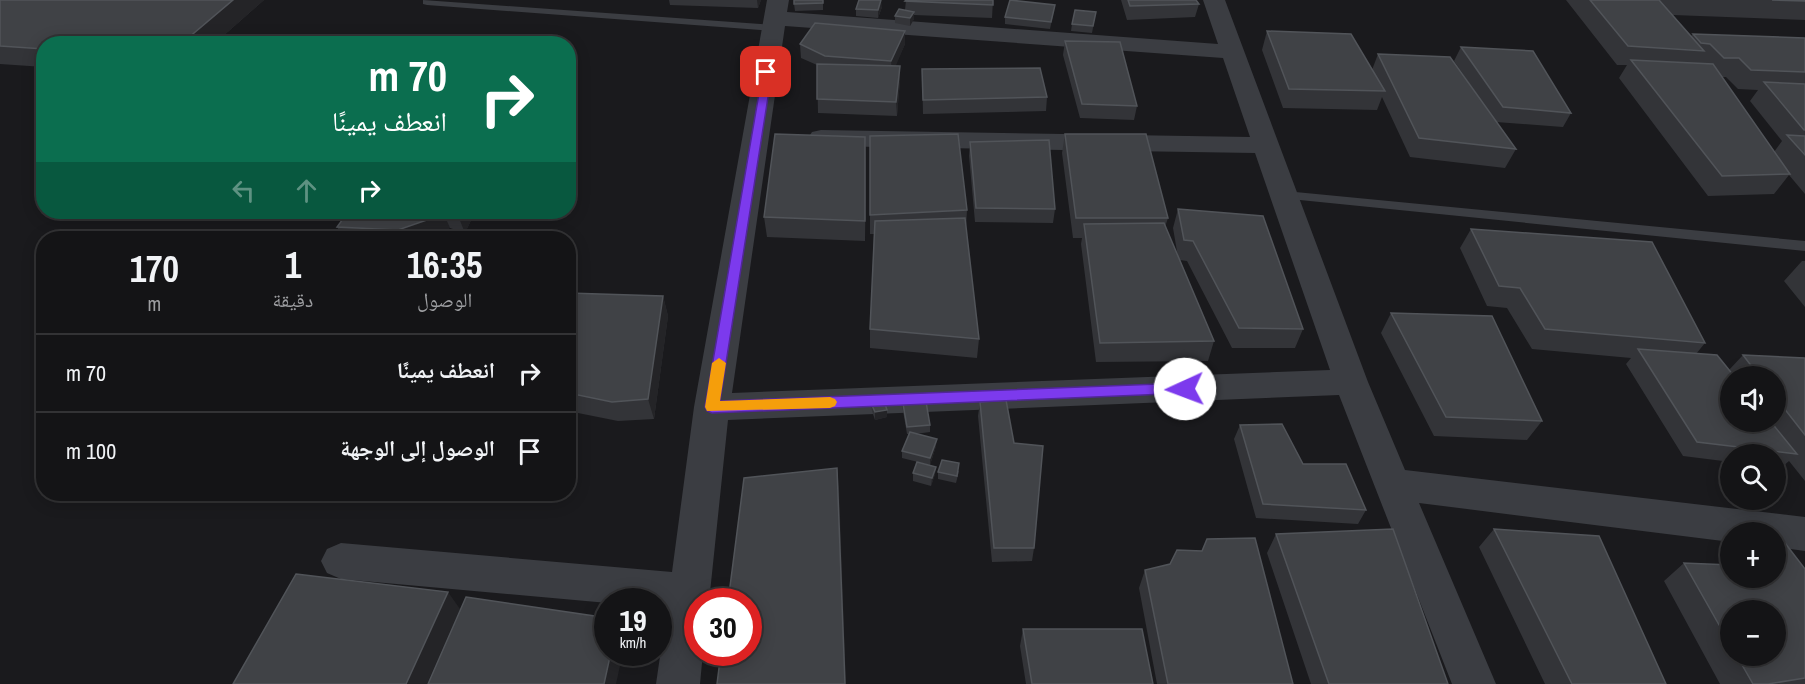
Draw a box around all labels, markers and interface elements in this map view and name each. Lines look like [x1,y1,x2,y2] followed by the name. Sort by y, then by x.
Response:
[740,46,791,97] pin
[368,48,447,104] text: 70 m
[749,55,782,88] icon: arrive
[468,60,546,138] icon: right
[332,103,447,139] text: انعطف يمينًا
[227,174,260,207] icon: left
[290,174,323,207] icon: ahead
[353,174,386,207] icon: right
[285,241,301,289] text: 1
[407,241,482,289] text: 16:35
[130,245,179,293] text: 170
[273,286,313,313] text: دقيقة
[417,286,472,313] text: الوصول
[147,290,161,317] text: m
[397,355,495,385] text: انعطف يمينًا
[513,357,546,390] icon: right
[1153,357,1217,421] position arrow
[66,358,106,388] text: 70 m
[1720,366,1786,666] map controls
[1720,366,1786,432] button: sound
[340,433,495,463] text: الوصول إلى الوجهة
[513,435,546,468] icon: arrive
[66,436,116,466] text: 100 m
[1720,444,1786,510] button: search
[1720,522,1786,588] button: +
[684,588,762,666] speed limit sign: 30
[619,600,647,640] text: 19
[1720,600,1786,666] button: −
[620,632,646,653] text: km/h

